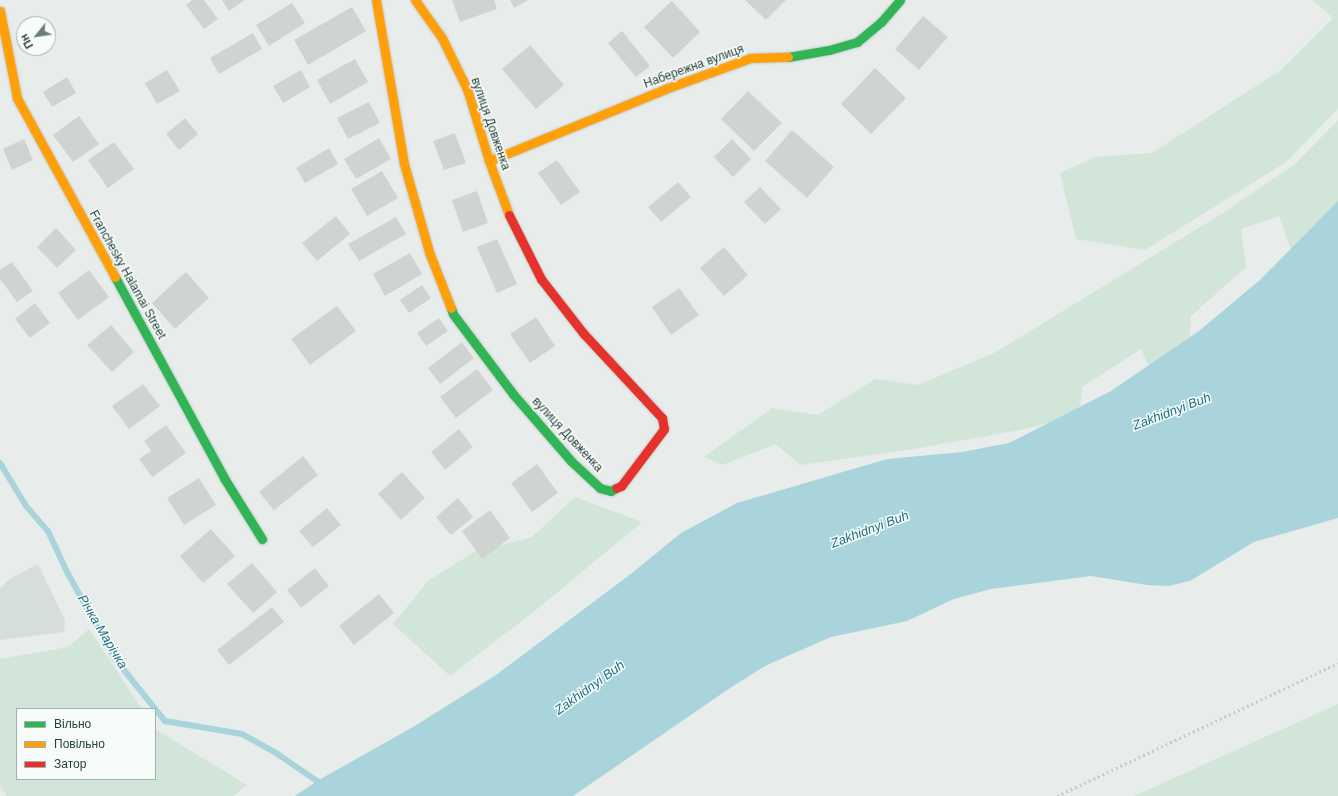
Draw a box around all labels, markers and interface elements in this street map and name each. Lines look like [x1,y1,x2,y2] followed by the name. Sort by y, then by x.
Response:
[16,16,56,56] north arrow
[18,32,35,51] text: Пн
[642,42,746,92] street label: Набережна вулиця
[467,76,513,172] street label: вулиця Довженка
[86,208,168,342] street label: Franchesky Halamai Street
[1131,390,1213,434] water label: Zakhidnyi Buh
[529,395,605,475] street label: вулиця Довженка
[829,508,911,552] water label: Zakhidnyi Buh
[74,592,130,672] water label: Річка Марічка
[552,657,628,719] water label: Zakhidnyi Buh
[16,708,156,780] legend
[54,717,91,731] text: Вільно
[54,737,105,751] text: Повільно
[54,757,86,771] text: Затор

